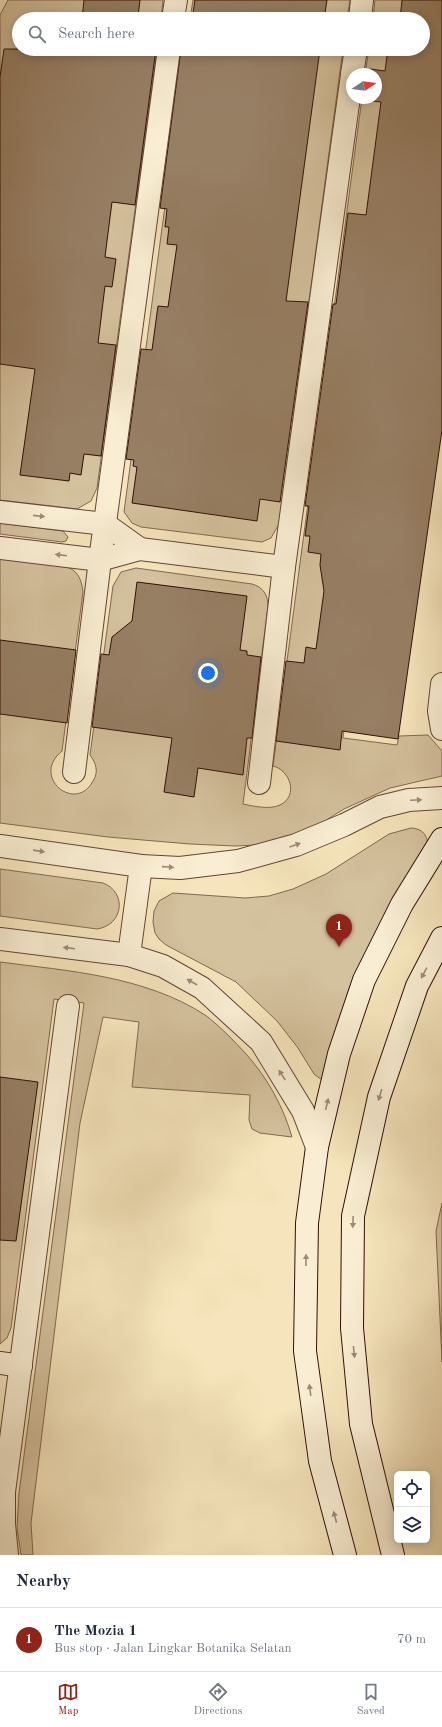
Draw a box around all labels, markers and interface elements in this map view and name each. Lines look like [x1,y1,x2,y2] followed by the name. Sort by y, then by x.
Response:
[12,12,430,56] search box
[26,23,48,45] icon: search
[58,27,135,42] text: Search here
[346,68,382,104] north arrow
[33,513,45,519] one-way arrow
[55,552,67,558] one-way arrow
[198,663,218,683] your location
[410,796,422,803] one-way arrow
[289,841,301,847] one-way arrow
[33,848,45,854] one-way arrow
[162,864,174,871] one-way arrow
[326,914,352,947] pin: 1
[63,944,75,951] one-way arrow
[421,967,427,978] one-way arrow
[187,979,198,986] one-way arrow
[278,1069,286,1080] one-way arrow
[377,1089,383,1101] one-way arrow
[325,1098,331,1110] one-way arrow
[350,1216,357,1228] one-way arrow
[303,1254,310,1266] one-way arrow
[351,1346,358,1358] one-way arrow
[307,1384,313,1396] one-way arrow
[394,1471,430,1543] map controls
[394,1471,430,1507] button: locate
[394,1507,430,1543] button: layers
[332,1511,338,1523] one-way arrow
[16,1573,71,1590] text: Nearby
[54,1624,137,1639] text: The Mozia 1
[25,1633,33,1646] text: 1
[397,1633,426,1646] text: 70 m
[54,1642,292,1655] text: Bus stop · Jalan Lingkar Botanika Selatan
[57,1681,79,1719] tab: Map
[194,1681,242,1719] tab: Directions
[357,1681,385,1719] tab: Saved

